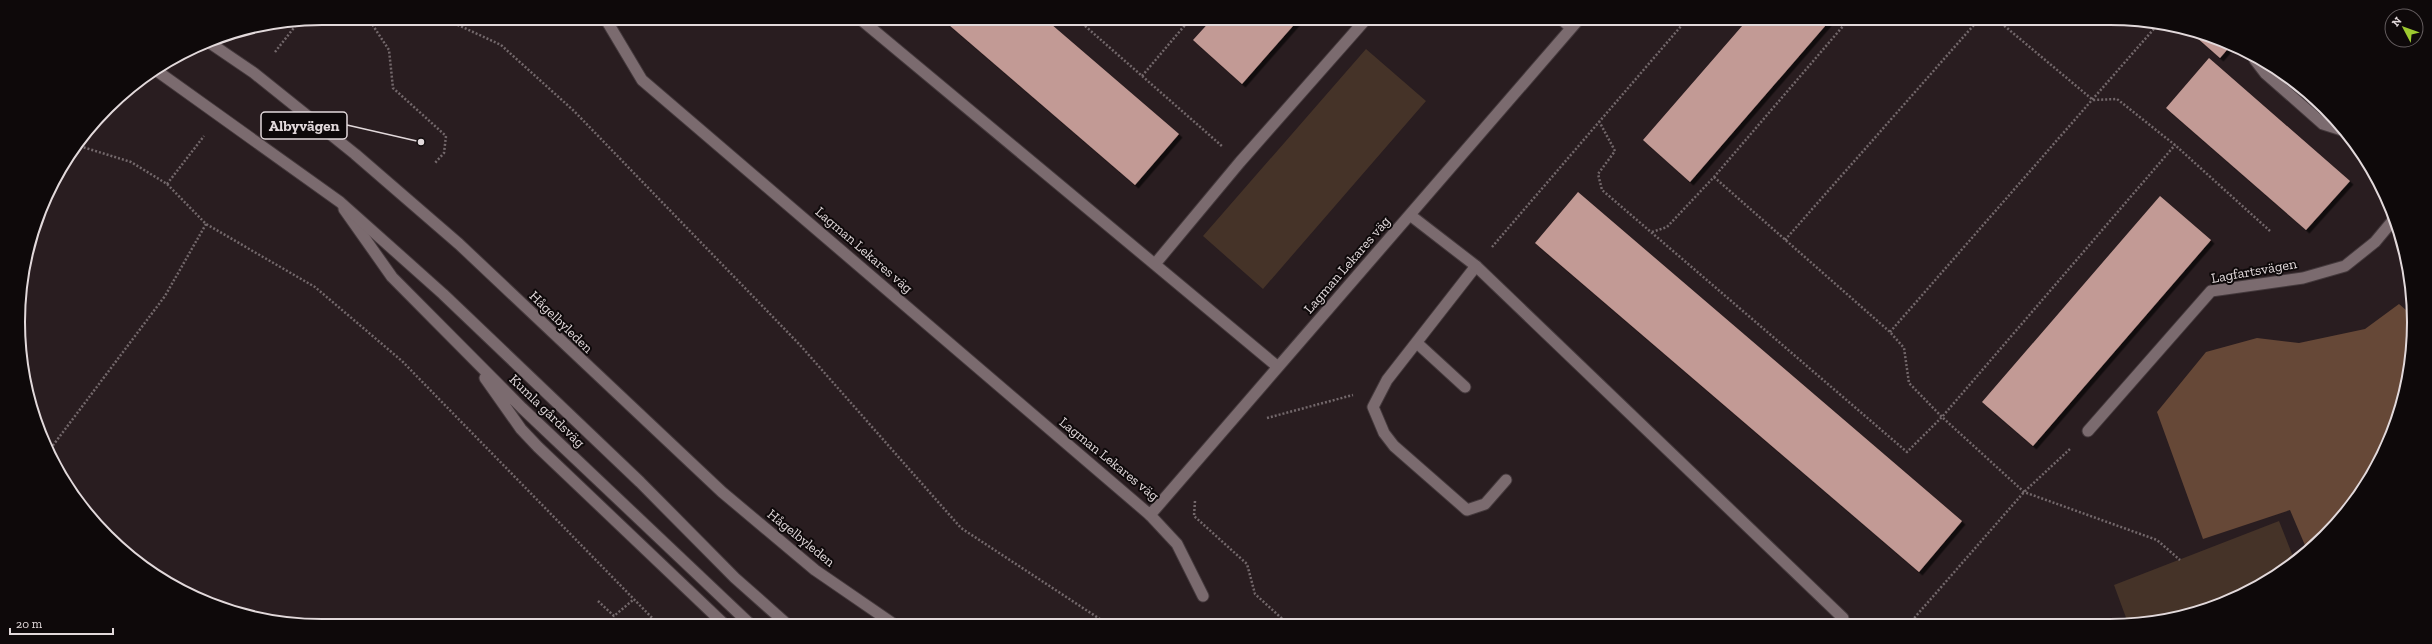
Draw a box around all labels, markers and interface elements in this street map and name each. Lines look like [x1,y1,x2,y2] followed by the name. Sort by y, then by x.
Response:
[2384,8,2424,48] north arrow
[2389,14,2405,29] text: N
[261,112,347,139] callout: Albyvägen
[269,117,339,135] text: Albyvägen
[812,203,916,297] street label: Lagman Lekares väg
[1300,213,1394,317] street label: Lagman Lekares väg
[2210,255,2298,287] street label: Lagfartsvägen
[526,287,596,357] street label: Hågelbyleden
[506,371,588,451] street label: Kumla gårdsväg
[1056,414,1163,505] street label: Lagman Lekares väg
[764,506,838,570] street label: Hågelbyleden
[10,610,113,636] scale bar
[16,617,43,631] text: 20 m

